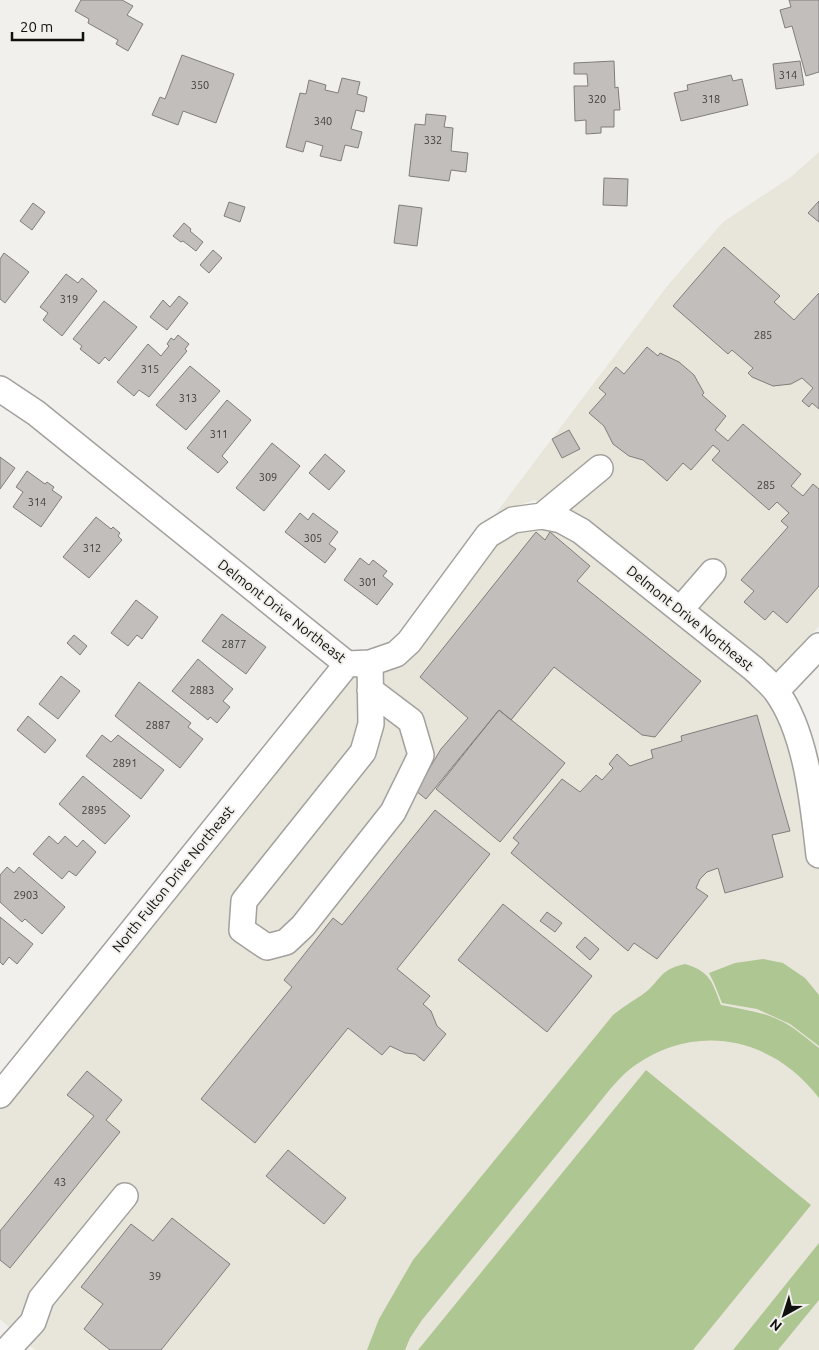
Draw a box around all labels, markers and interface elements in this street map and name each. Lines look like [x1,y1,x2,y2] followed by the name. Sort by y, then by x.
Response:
[12,10,84,42] scale bar
[20,18,53,35] text: 20 m
[779,69,797,81] house number: 314
[191,79,209,91] house number: 350
[588,93,606,105] house number: 320
[702,93,720,105] house number: 318
[314,115,332,127] house number: 340
[424,134,442,146] house number: 332
[60,293,78,305] house number: 319
[754,329,772,341] house number: 285
[141,363,159,375] house number: 315
[179,392,197,404] house number: 313
[210,428,228,440] house number: 311
[259,471,277,483] house number: 309
[757,479,775,491] house number: 285
[28,496,46,508] house number: 314
[304,532,322,544] house number: 305
[83,542,101,554] house number: 312
[215,556,350,666] street label: Delmont Drive Northeast
[624,562,757,674] street label: Delmont Drive Northeast
[359,576,377,588] house number: 301
[222,638,246,650] house number: 2877
[190,684,214,696] house number: 2883
[146,719,170,731] house number: 2887
[113,757,137,769] house number: 2891
[109,802,237,955] street label: North Fulton Drive Northeast
[82,804,106,816] house number: 2895
[14,889,38,901] house number: 2903
[54,1176,66,1188] house number: 43
[149,1270,161,1282] house number: 39
[759,1290,809,1340] north arrow
[767,1316,785,1335] text: N

